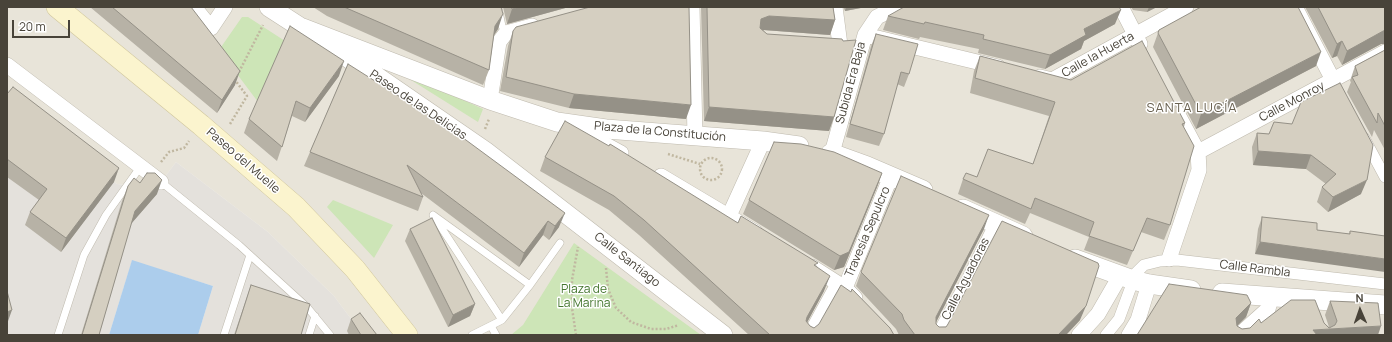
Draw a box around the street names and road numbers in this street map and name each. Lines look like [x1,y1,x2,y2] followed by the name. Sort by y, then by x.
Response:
[1059,29,1137,81] street label: Calle la Huerta
[833,40,869,126] street label: Subida Era Baja
[367,67,469,143] street label: Paseo de las Delicias
[1257,79,1327,125] street label: Calle Monroy
[593,119,727,145] street label: Plaza de la Constitución
[203,125,283,197] street label: Paseo del Muelle
[842,184,894,280] street label: Travesía Sepulcro
[591,230,663,290] street label: Calle Santiago
[939,236,993,322] street label: Calle Aguadoras
[1219,258,1291,280] street label: Calle Rambla

